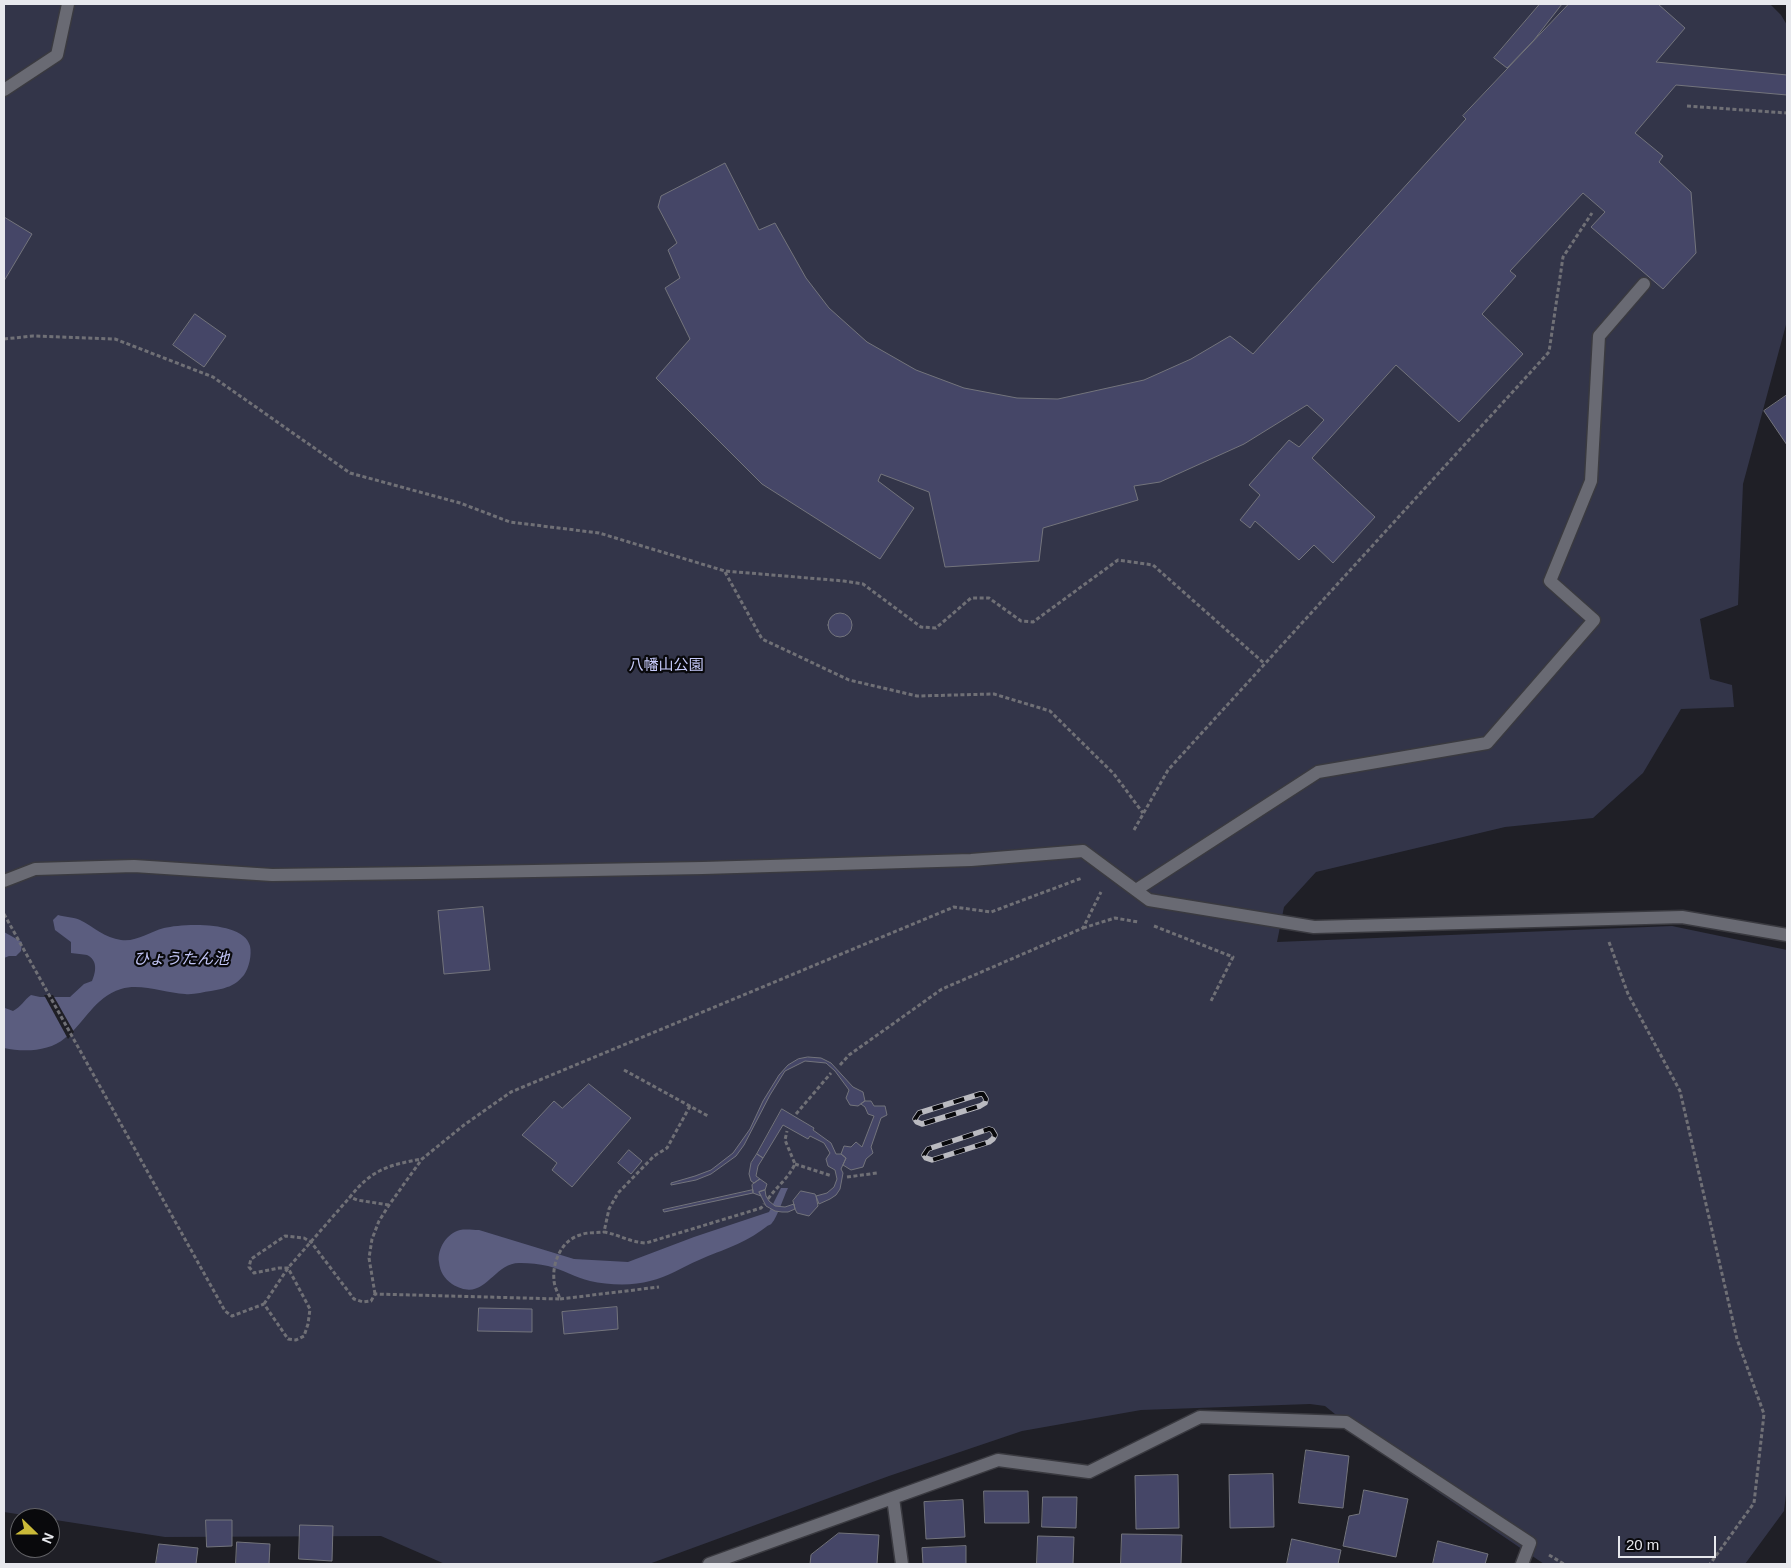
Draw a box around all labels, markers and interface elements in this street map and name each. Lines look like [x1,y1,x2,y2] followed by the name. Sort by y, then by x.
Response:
[629,657,703,675] park label: 八幡山公園
[133,950,229,970] water label: ひょうたん池
[10,1508,60,1558] north arrow
[1621,1526,1718,1558] scale bar
[39,1531,57,1546] text: N
[1626,1536,1659,1553] text: 20 m

